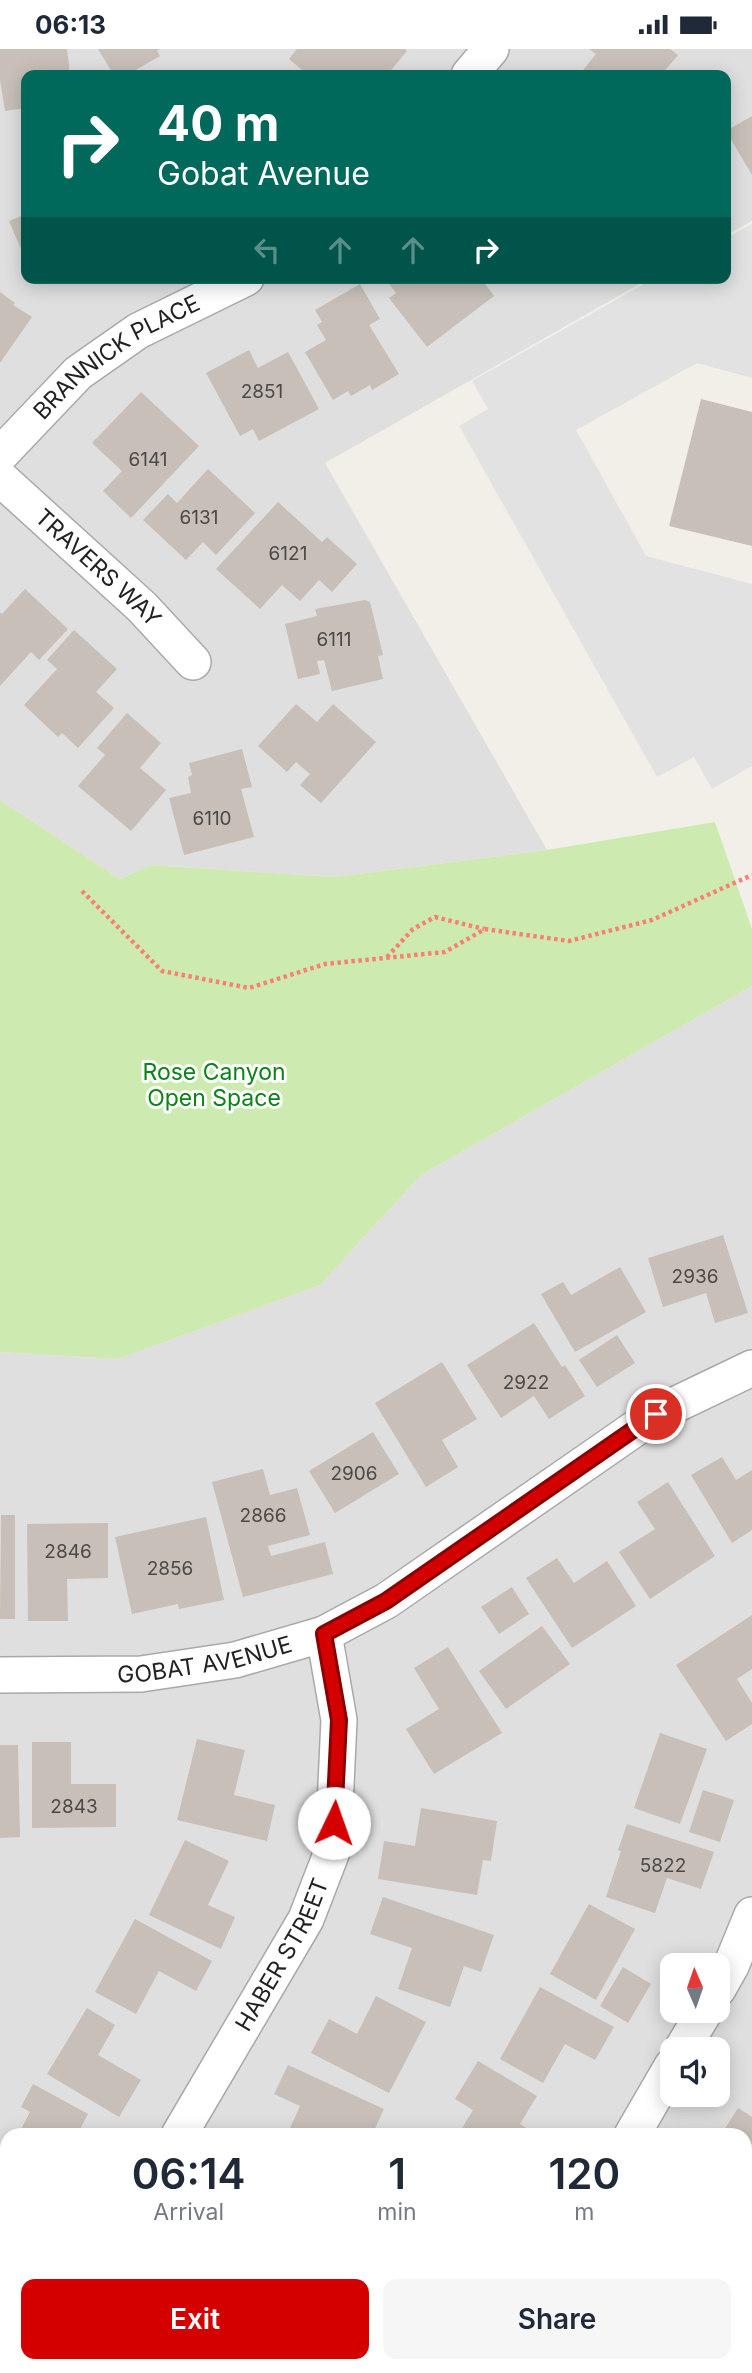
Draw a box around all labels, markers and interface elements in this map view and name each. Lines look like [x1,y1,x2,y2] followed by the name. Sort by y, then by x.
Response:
[35,9,106,40] text: 06:13
[157,94,280,153] text: 40 m
[42,98,133,189] icon: right
[157,154,370,193] text: Gobat Avenue
[248,231,286,269] icon: left
[321,231,359,269] icon: ahead
[394,231,432,269] icon: ahead
[467,231,505,269] icon: right
[27,289,204,425] street label: BRANNICK PLACE
[241,380,283,403] house number: 2851
[128,448,168,471] house number: 6141
[29,503,167,633] street label: TRAVERS WAY
[180,506,218,529] house number: 6131
[269,542,307,565] house number: 6121
[317,628,351,651] house number: 6111
[192,807,232,830] house number: 6110
[142,1058,286,1112] park label: Rose Canyon Open Space
[672,1265,718,1288] house number: 2936
[503,1371,549,1394] house number: 2922
[626,1384,686,1444] pin
[637,1395,675,1433] icon: arrive
[330,1462,378,1485] house number: 2906
[240,1504,286,1527] house number: 2866
[44,1540,92,1563] house number: 2846
[147,1557,193,1580] house number: 2856
[117,1630,295,1689] street label: GOBAT AVENUE
[297,1786,371,1860] position arrow
[50,1795,98,1818] house number: 2843
[640,1854,686,1877] house number: 5822
[229,1874,334,2036] street label: HABER STREET
[660,1953,730,2023] north arrow
[660,1953,730,2107] map controls
[660,2037,730,2107] button: sound
[132,2148,246,2199] text: 06:14
[388,2148,406,2199] text: 1
[549,2148,620,2199] text: 120
[153,2198,224,2226] text: Arrival
[377,2198,417,2226] text: min
[574,2198,594,2226] text: m
[21,2279,369,2359] button: Exit
[383,2279,731,2359] button: Share

